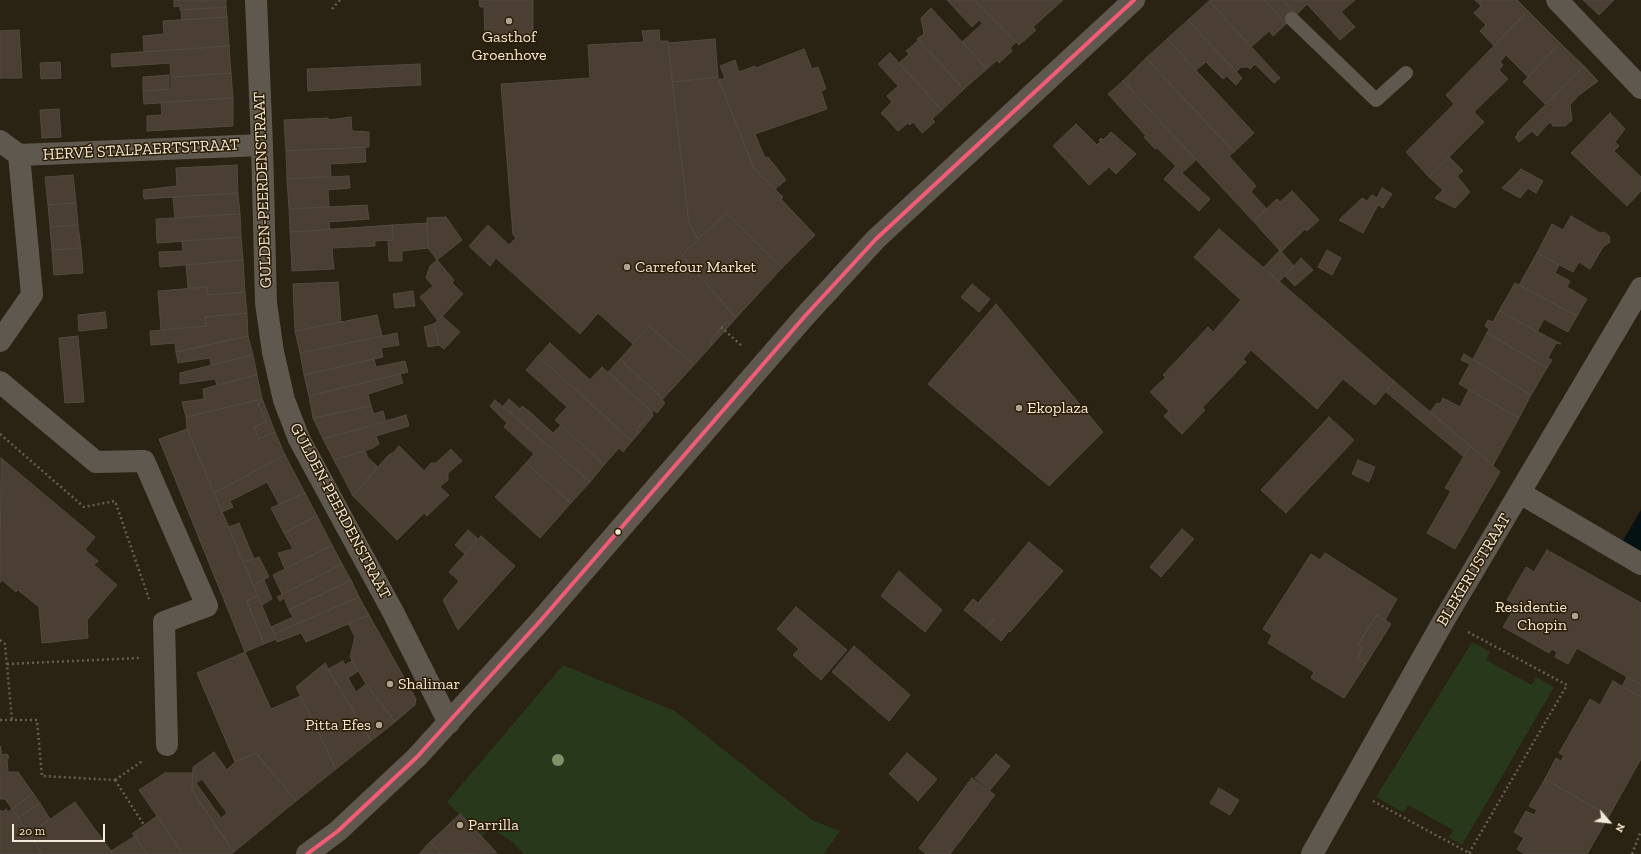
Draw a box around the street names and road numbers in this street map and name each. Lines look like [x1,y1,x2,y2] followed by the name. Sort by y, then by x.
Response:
[250,91,276,289] street label: GULDEN-PEERDENSTRAAT
[42,135,240,165] street label: HERVÉ STALPAERTSTRAAT
[285,420,395,602] street label: GULDEN-PEERDENSTRAAT
[1433,510,1515,630] street label: BLEKERIJSTRAAT

